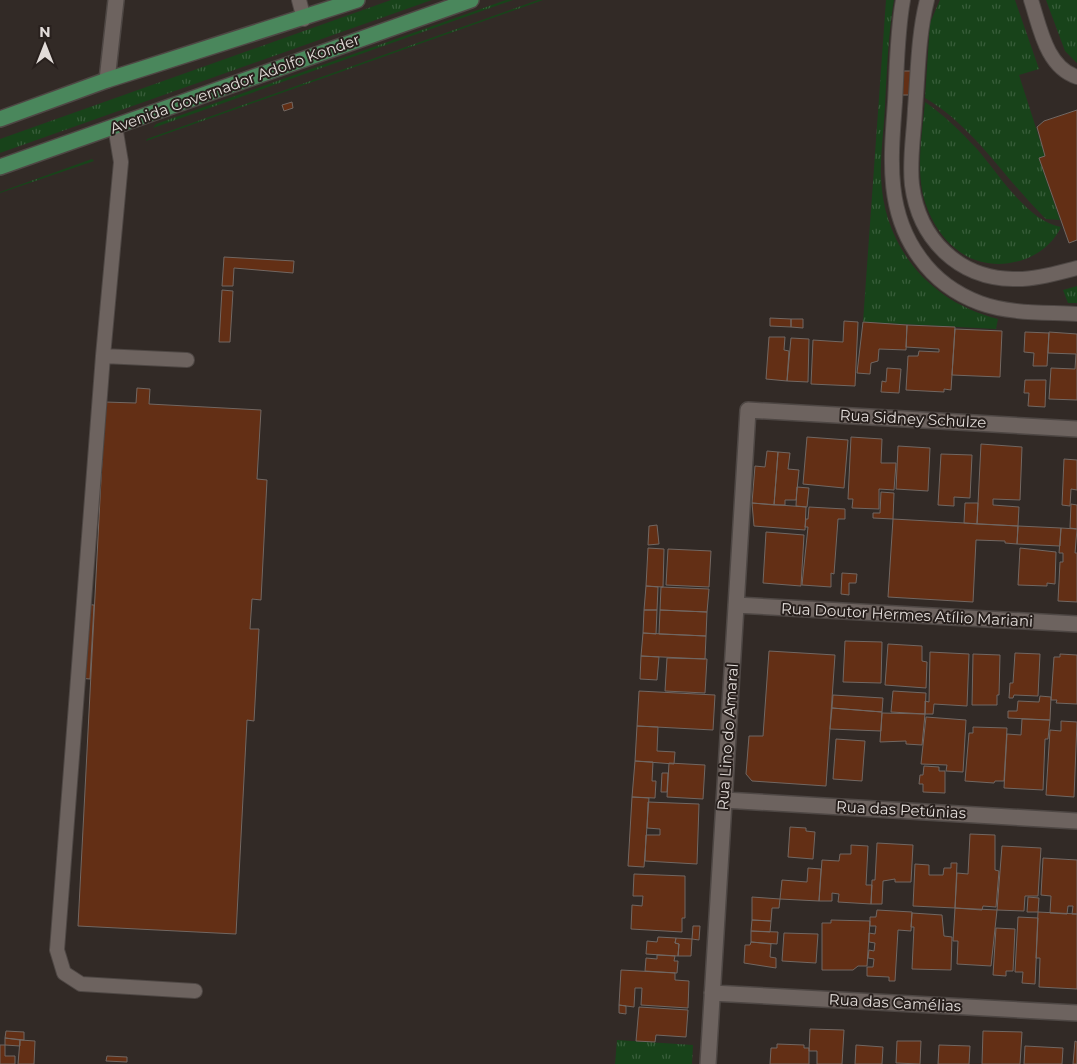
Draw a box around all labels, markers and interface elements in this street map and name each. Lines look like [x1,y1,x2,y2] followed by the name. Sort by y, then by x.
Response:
[20,20,70,70] north arrow
[39,23,51,41] text: N
[107,29,362,138] street label: Avenida Governador Adolfo Konder
[839,405,987,432] street label: Rua Sidney Schulze
[780,598,1034,631] street label: Rua Doutor Hermes Atílio Mariani
[713,663,742,811] street label: Rua Lino do Amaral
[836,797,967,822] street label: Rua das Petúnias
[828,990,962,1015] street label: Rua das Camélias

